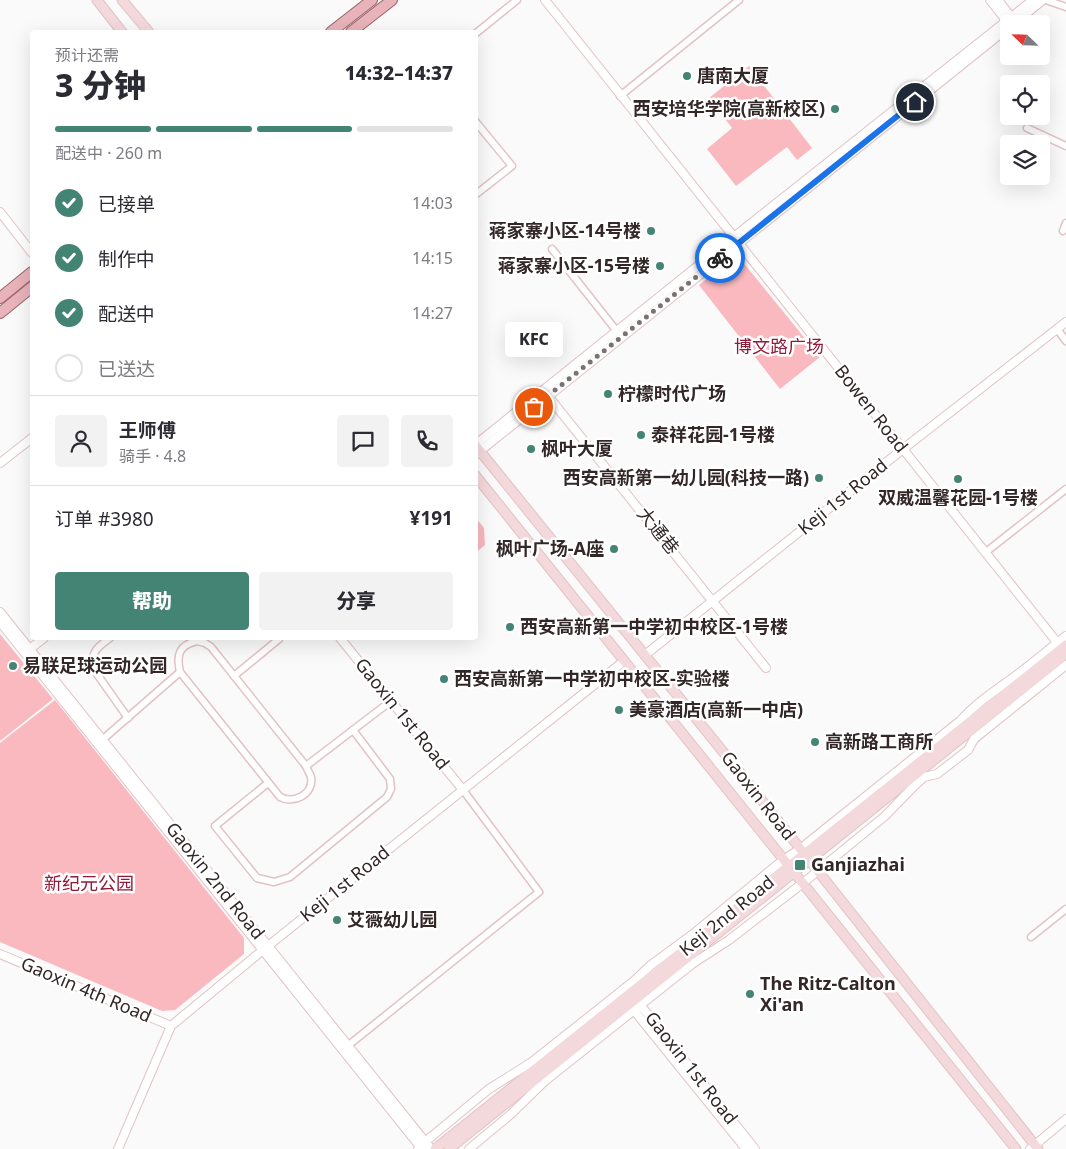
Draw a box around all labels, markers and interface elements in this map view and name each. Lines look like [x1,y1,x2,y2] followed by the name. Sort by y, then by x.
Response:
[1000,15,1050,65] north arrow
[1000,15,1050,185] map controls
[55,44,119,66] text: 预计还需
[345,60,453,86] text: 14:32–14:37
[55,63,146,106] text: 3 分钟
[697,63,769,87] place label: 唐南大厦
[681,70,693,82] marker: 唐南大厦
[1000,75,1050,125] button: locate
[894,81,936,123] pin
[901,88,929,116] icon: home
[633,96,825,120] place label: 西安培华学院(高新校区)
[829,103,841,115] marker: 西安培华学院(高新校区)
[1000,135,1050,185] button: layers
[55,142,162,164] text: 配送中 · 260 m
[55,189,83,217] icon: check
[98,191,155,217] text: 已接单
[412,192,453,214] text: 14:03
[489,218,641,242] place label: 蒋家寨小区-14号楼
[645,225,657,237] marker: 蒋家寨小区-14号楼
[695,233,745,283] courier
[55,244,83,272] icon: check
[706,244,734,272] icon: bike
[98,246,155,272] text: 制作中
[412,247,453,269] text: 14:15
[498,253,650,277] place label: 蒋家寨小区-15号楼
[654,260,666,272] marker: 蒋家寨小区-15号楼
[55,299,83,327] icon: check
[98,301,155,327] text: 配送中
[412,302,453,324] text: 14:27
[505,322,563,357] callout: KFC
[519,328,549,350] text: KFC
[734,334,824,358] park label: 博文路广场
[98,356,155,382] text: 已送达
[830,359,914,457] street label: Bowen Road
[618,381,726,405] place label: 柠檬时代广场
[513,386,555,428] pin
[602,388,614,400] marker: 柠檬时代广场
[520,393,548,421] icon: bag
[55,415,107,467] button: person
[337,415,389,467] button: chat
[401,415,453,467] button: phone
[119,417,176,443] text: 王师傅
[651,422,775,446] place label: 泰祥花园-1号楼
[635,429,647,441] marker: 泰祥花园-1号楼
[541,436,613,460] place label: 枫叶大厦
[525,443,537,455] marker: 枫叶大厦
[119,445,186,467] text: 骑手 · 4.8
[793,453,892,540] street label: Keji 1st Road
[563,465,809,489] place label: 西安高新第一幼儿园(科技一路)
[813,472,825,484] marker: 西安高新第一幼儿园(科技一路)
[952,473,964,485] marker: 双威温馨花园-1号楼
[878,485,1038,509] place label: 双威温馨花园-1号楼
[632,502,685,559] street label: 大通巷
[410,505,453,531] text: ¥191
[55,506,154,532] text: 订单 #3980
[496,536,604,560] place label: 枫叶广场-A座
[608,543,620,555] marker: 枫叶广场-A座
[55,572,249,630] button: 帮助
[259,572,453,630] button: 分享
[520,614,788,638] place label: 西安高新第一中学初中校区-1号楼
[504,621,516,633] marker: 西安高新第一中学初中校区-1号楼
[23,653,167,677] place label: 易联足球运动公园
[350,653,455,774] street label: Gaoxin 1st Road
[7,660,19,672] marker: 易联足球运动公园
[454,666,730,690] place label: 西安高新第一中学初中校区-实验楼
[438,673,450,685] marker: 西安高新第一中学初中校区-实验楼
[629,697,803,721] place label: 美豪酒店(高新一中店)
[613,704,625,716] marker: 美豪酒店(高新一中店)
[825,729,933,753] place label: 高新路工商所
[809,736,821,748] marker: 高新路工商所
[716,746,801,845] street label: Gaoxin Road
[161,817,270,944] street label: Gaoxin 2nd Road
[295,840,394,927] street label: Keji 1st Road
[811,852,905,876] place label: Ganjiazhai
[793,858,807,872] marker: Ganjiazhai
[674,869,779,961] street label: Keji 2nd Road
[44,871,134,895] park label: 新纪元公园
[347,907,437,931] place label: 艾薇幼儿园
[331,914,343,926] marker: 艾薇幼儿园
[17,951,155,1027] street label: Gaoxin 4th Road
[760,971,896,1016] place label: The Ritz-Calton Xi'an
[744,988,756,1000] marker: The Ritz-Calton Xi'an
[640,1006,743,1129] street label: Gaoxin 1st Road

